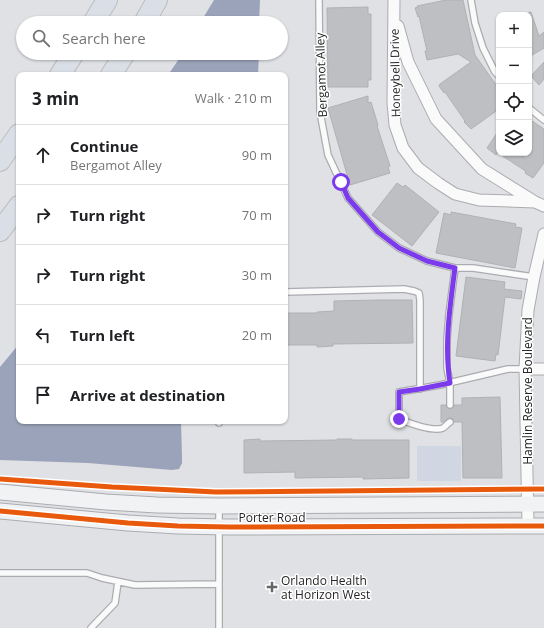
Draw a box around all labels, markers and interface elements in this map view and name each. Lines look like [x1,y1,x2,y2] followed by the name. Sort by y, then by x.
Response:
[496,12,532,156] map controls
[496,12,532,48] button: +
[16,16,288,60] search box
[30,27,52,49] icon: search
[62,28,146,48] text: Search here
[386,28,404,118] street label: Honeybell Drive
[311,31,331,118] street label: Bergamot Alley
[496,48,532,84] button: −
[496,84,532,120] button: locate
[32,87,79,110] text: 3 min
[195,89,272,107] text: Walk · 210 m
[496,120,532,156] button: layers
[70,136,138,156] text: Continue
[32,144,54,166] icon: ahead
[242,146,272,164] text: 90 m
[70,156,162,174] text: Bergamot Alley
[332,173,350,191] route start
[32,204,54,226] icon: right
[70,205,145,225] text: Turn right
[242,206,272,224] text: 70 m
[32,264,54,286] icon: right
[70,265,145,285] text: Turn right
[242,266,272,284] text: 30 m
[519,317,536,465] street label: Hamlin Reserve Boulevard
[32,324,54,346] icon: left
[70,325,135,345] text: Turn left
[242,326,272,344] text: 20 m
[32,384,54,406] icon: arrive
[70,385,225,405] text: Arrive at destination
[390,410,408,428] route end
[238,509,306,526] street label: Porter Road
[281,572,370,603] place label: Orlando Health at Horizon West
[266,581,278,593] marker: Orlando Health at Horizon West

